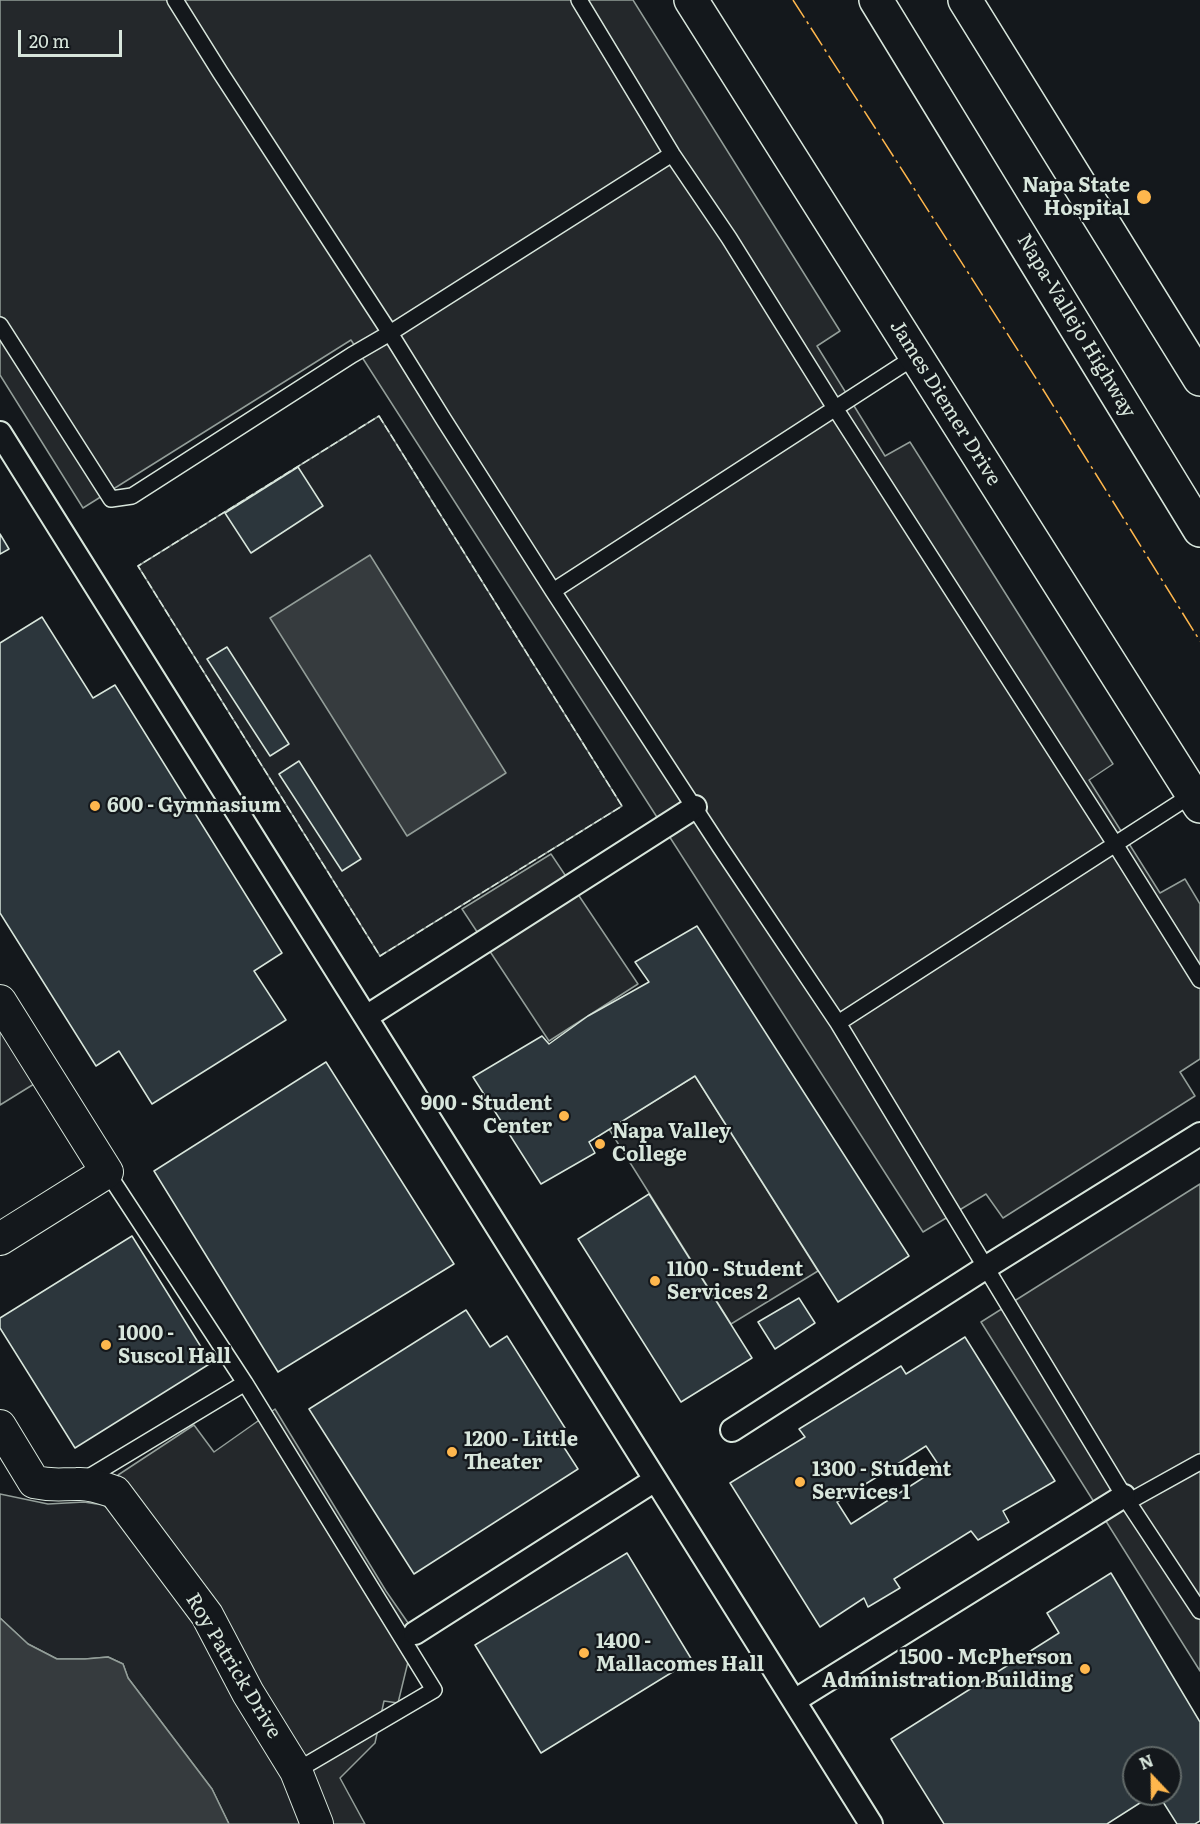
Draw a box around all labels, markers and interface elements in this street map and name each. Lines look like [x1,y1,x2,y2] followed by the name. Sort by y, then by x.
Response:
[21,18,124,56] scale bar
[29,27,70,54] text: 20 m
[1022,174,1130,221] place label: Napa State Hospital
[1135,188,1153,206] marker: Napa State Hospital
[1012,230,1140,422] street label: Napa-Vallejo Highway
[884,316,1006,490] street label: James Diemer Drive
[107,794,281,818] place label: 600 - Gymnasium
[88,799,102,813] marker: 600 - Gymnasium
[421,1092,552,1139] place label: 900 - Student Center
[557,1109,571,1123] marker: 900 - Student Center
[612,1120,731,1167] place label: Napa Valley College
[593,1137,607,1151] marker: Napa Valley College
[667,1258,803,1305] place label: 1100 - Student Services 2
[648,1274,662,1288] marker: 1100 - Student Services 2
[118,1322,231,1369] place label: 1000 - Suscol Hall
[99,1338,113,1352] marker: 1000 - Suscol Hall
[464,1428,578,1475] place label: 1200 - Little Theater
[445,1445,459,1459] marker: 1200 - Little Theater
[812,1458,951,1505] place label: 1300 - Student Services 1
[793,1475,807,1489] marker: 1300 - Student Services 1
[180,1589,286,1743] street label: Roy Patrick Drive
[596,1630,764,1677] place label: 1400 - Mallacomes Hall
[577,1646,591,1660] marker: 1400 - Mallacomes Hall
[822,1646,1073,1693] place label: 1500 - McPherson Administration Building
[1078,1662,1092,1676] marker: 1500 - McPherson Administration Building
[1122,1746,1182,1806] north arrow
[1135,1748,1157,1775] text: N

